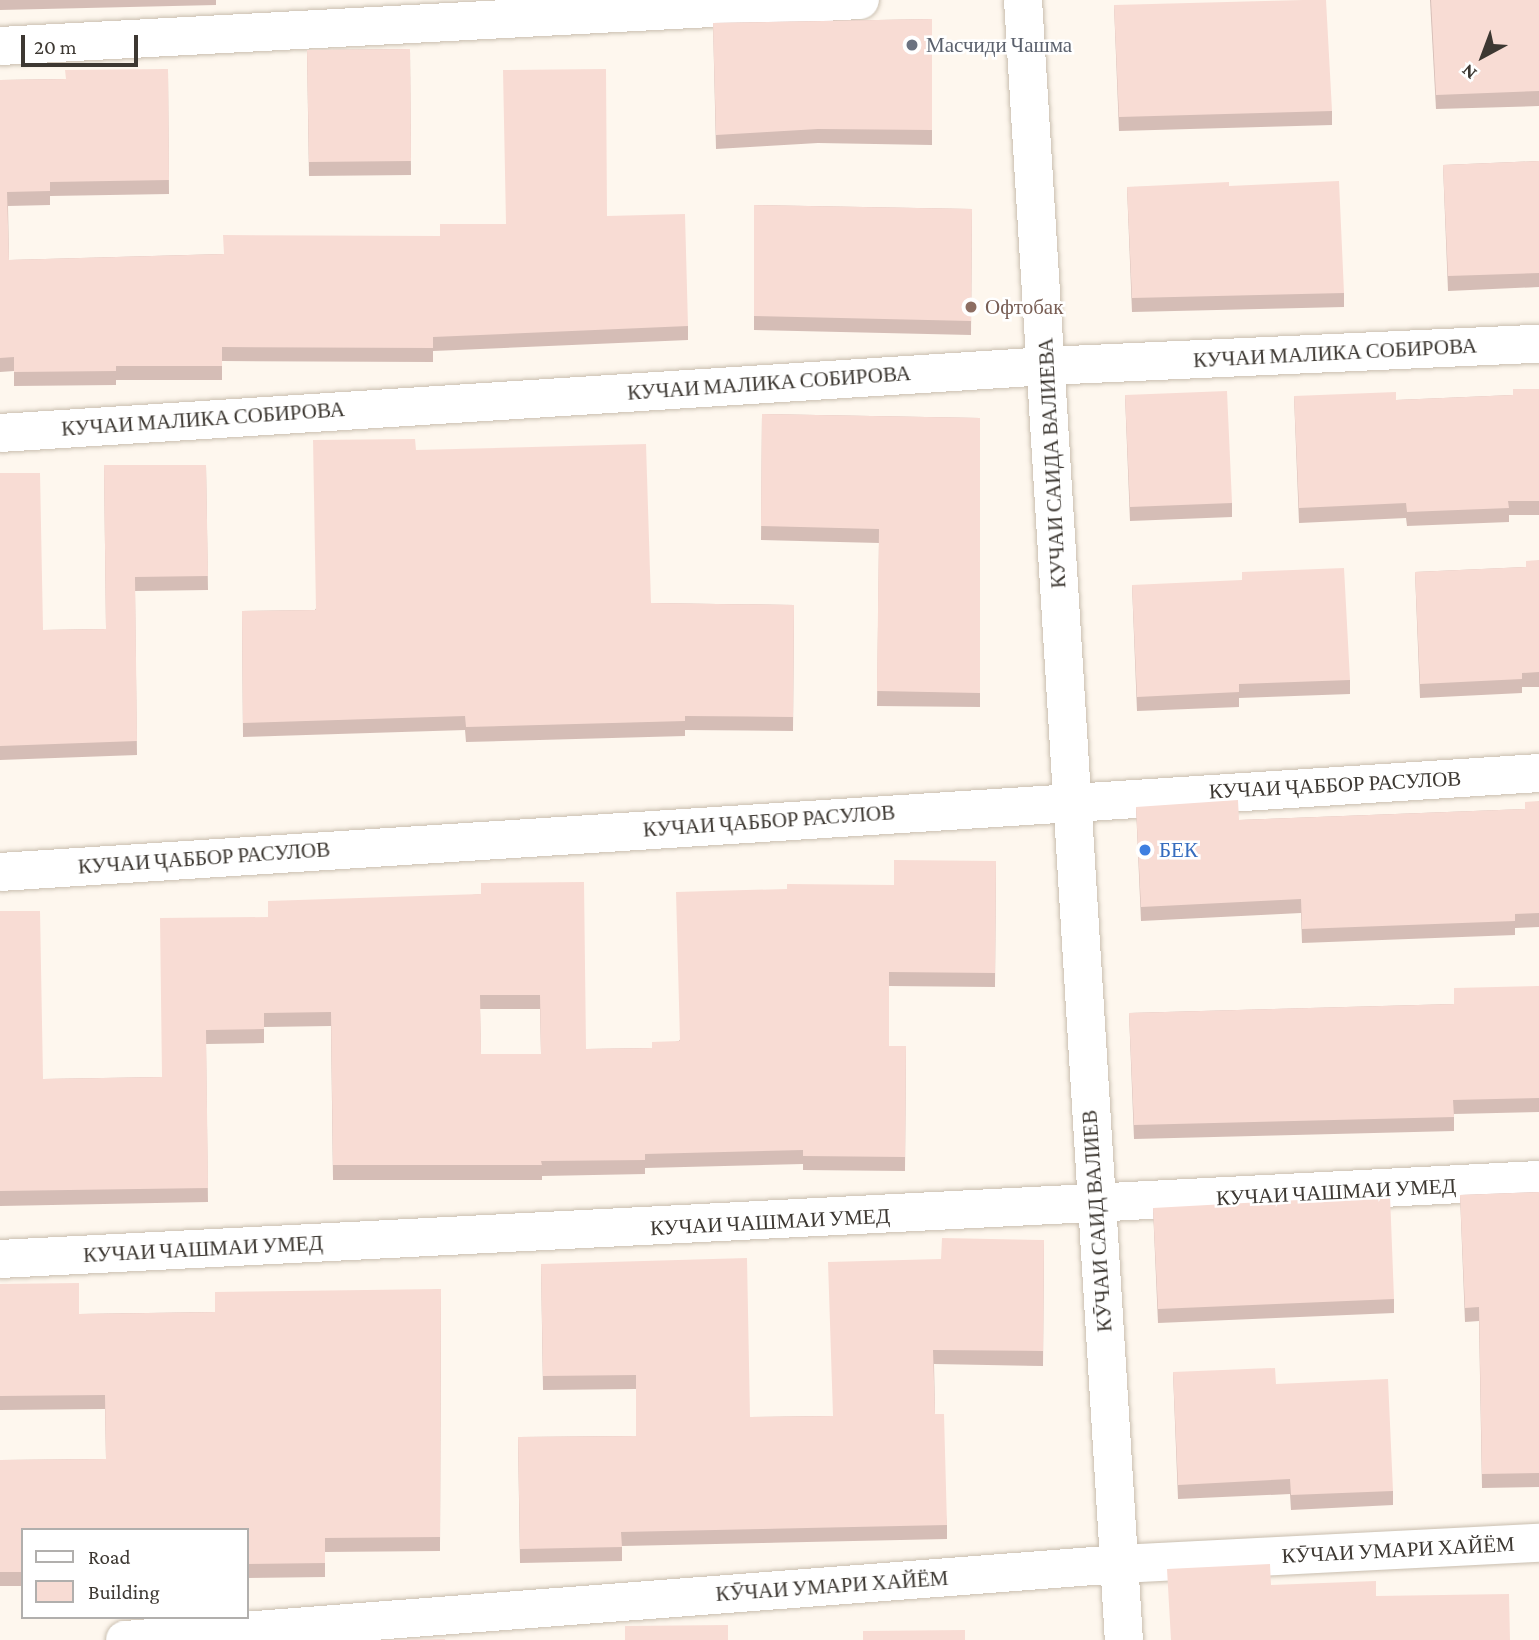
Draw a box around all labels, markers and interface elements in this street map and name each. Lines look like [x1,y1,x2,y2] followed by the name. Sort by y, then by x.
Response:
[24,21,142,65] scale bar
[1448,21,1518,91] north arrow
[926,32,1072,58] place label: Масчиди Чашма
[34,35,77,59] text: 20 m
[904,37,920,53] marker: Масчиди Чашма
[1457,60,1481,84] text: N
[985,294,1063,320] place label: Офтобак
[963,299,979,315] marker: Офтобак
[1192,333,1478,373] street label: КУЧАИ МАЛИКА СОБИРОВА
[1033,337,1071,589] street label: КУЧАИ САИДА ВАЛИЕВА
[626,361,912,405] street label: КУЧАИ МАЛИКА СОБИРОВА
[60,397,346,441] street label: КУЧАИ МАЛИКА СОБИРОВА
[1208,766,1462,804] street label: КУЧАИ ҶАББОР РАСУЛОВ
[642,800,896,842] street label: КУЧАИ ҶАББОР РАСУЛОВ
[77,837,331,879] street label: КУЧАИ ҶАББОР РАСУЛОВ
[1159,837,1198,863] place label: БЕК
[1137,842,1153,858] marker: БЕК
[1077,1109,1117,1333] street label: КӮЧАИ САИД ВАЛИЕВ
[1216,1173,1456,1211] street label: КУЧАИ ЧАШМАИ УМЕД
[650,1203,890,1241] street label: КУЧАИ ЧАШМАИ УМЕД
[83,1230,323,1268] street label: КУЧАИ ЧАШМАИ УМЕД
[21,1528,248,1619] legend
[1281,1531,1515,1569] street label: КӮЧАИ УМАРИ ХАЙЁМ
[88,1545,131,1569] text: Road
[715,1565,949,1607] street label: КӮЧАИ УМАРИ ХАЙЁМ
[88,1580,160,1604] text: Building

